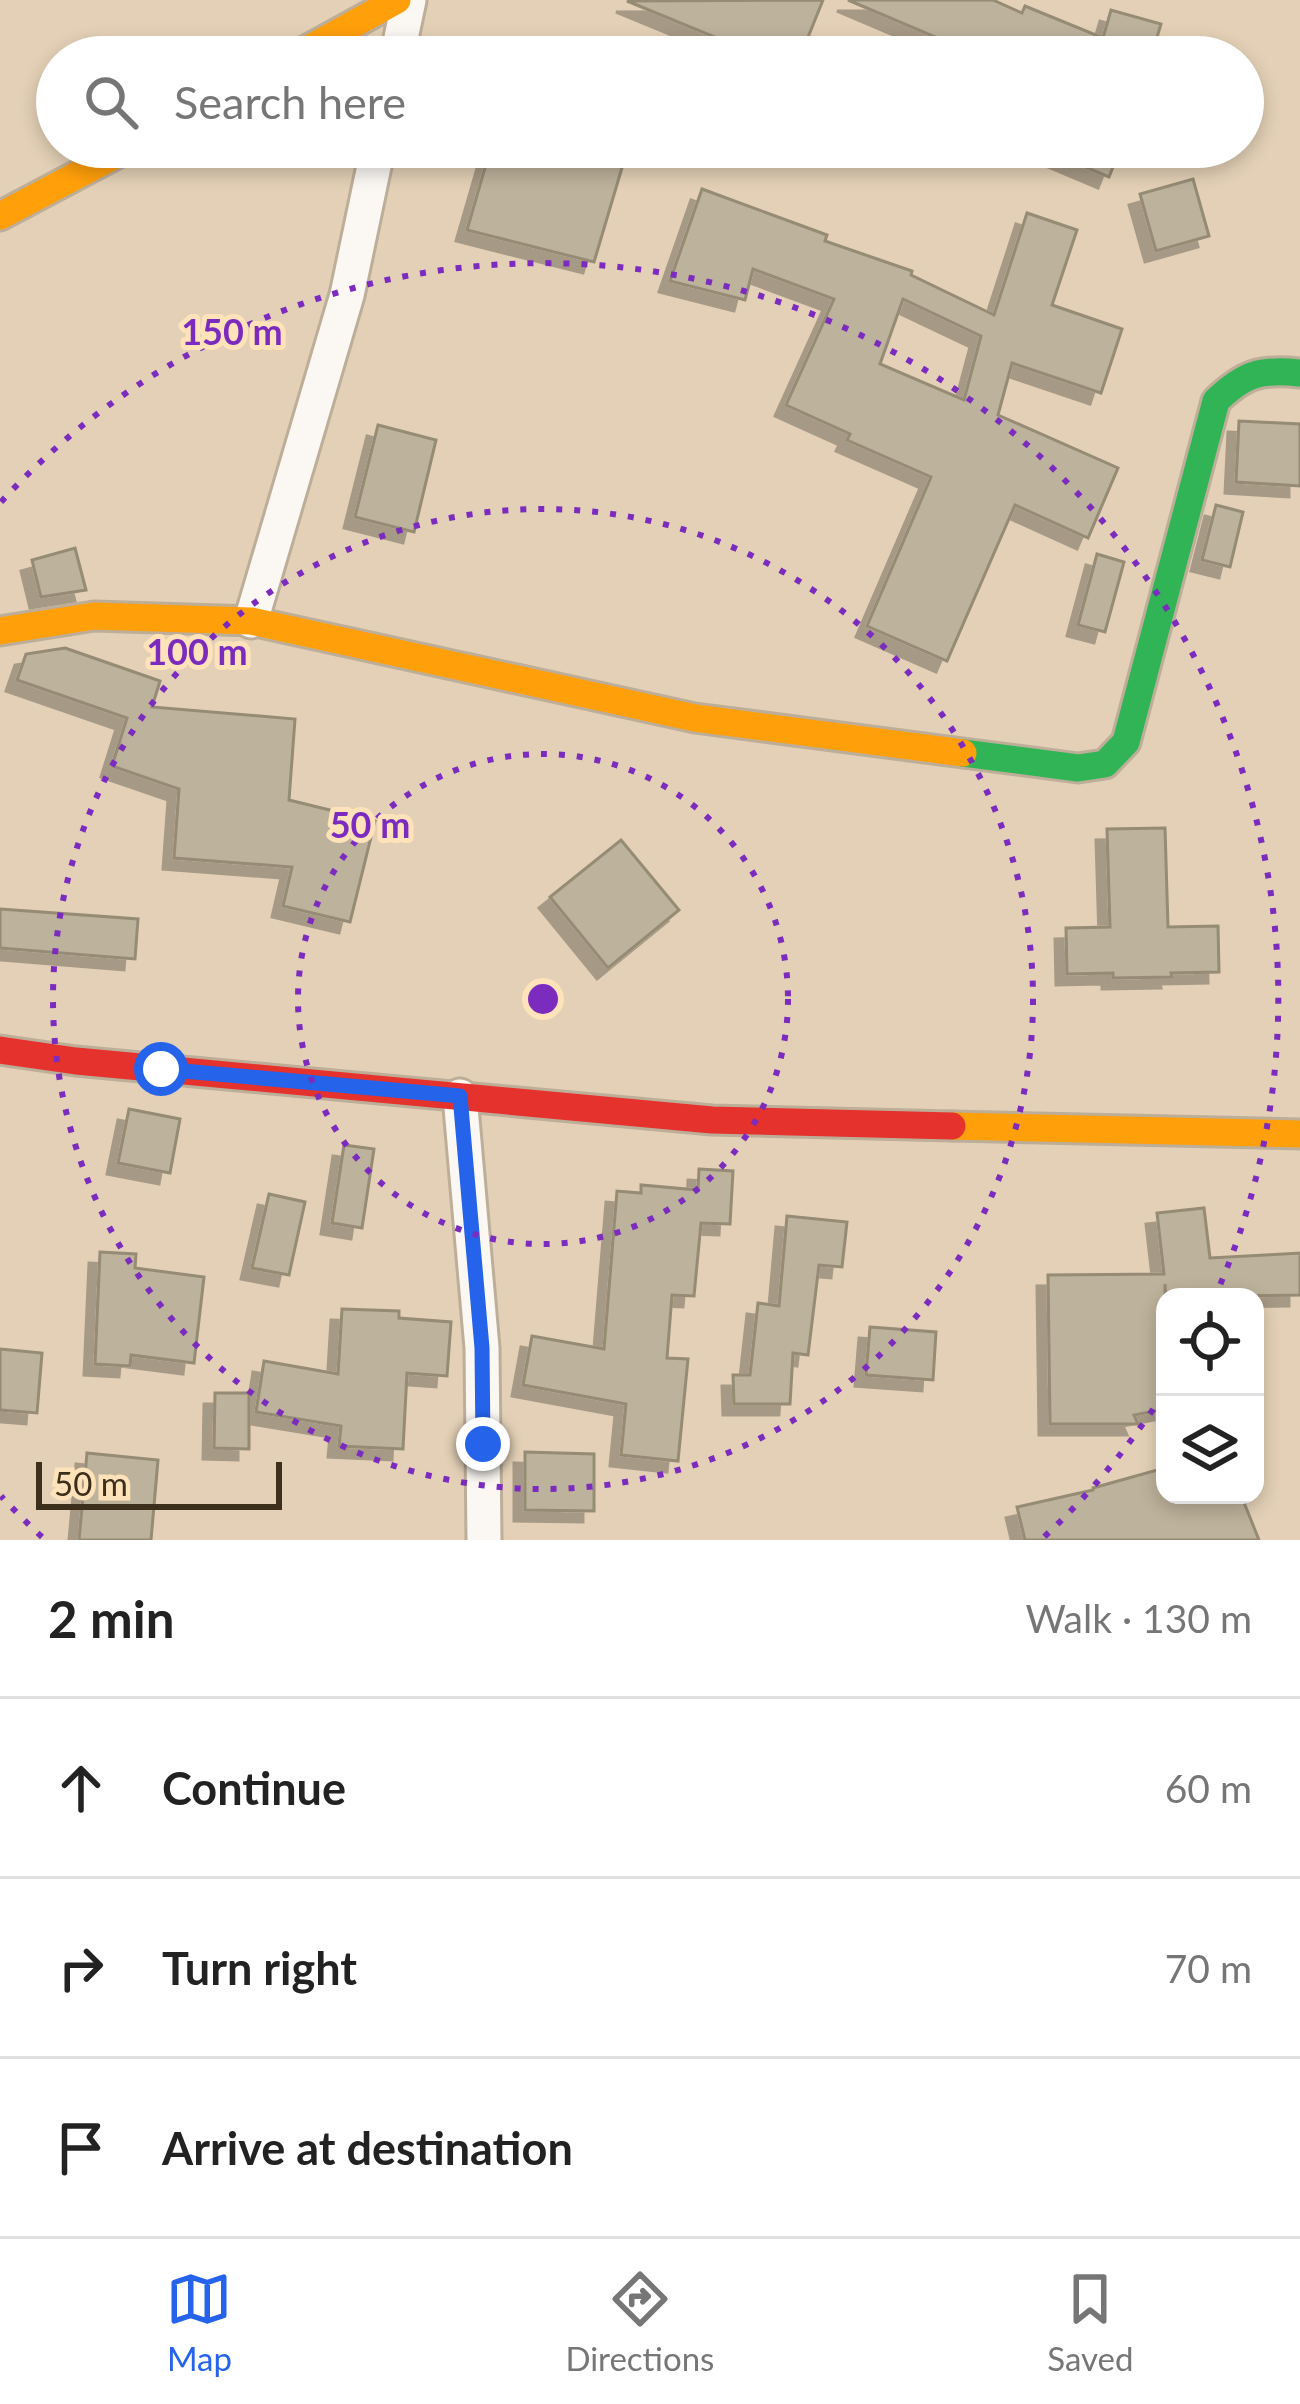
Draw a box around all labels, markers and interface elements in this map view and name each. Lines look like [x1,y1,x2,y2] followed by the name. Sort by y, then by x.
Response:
[36,36,1264,168] search box
[78,69,144,135] icon: search
[174,75,406,129] text: Search here
[181,309,283,353] text: 150 m
[146,629,248,673] text: 100 m
[330,802,410,846] text: 50 m
[522,978,564,1020] centre of rings
[134,1042,188,1096] route start
[1156,1288,1264,1504] map controls
[1156,1288,1264,1396] button: locate
[1156,1396,1264,1504] button: layers
[456,1417,510,1471] route end
[36,1456,282,1509] scale bar
[54,1463,128,1503] text: 50 m
[48,1588,174,1649] text: 2 min
[1025,1595,1252,1641] text: Walk · 130 m
[48,1755,114,1821] icon: ahead
[162,1761,346,1815] text: Continue
[1165,1765,1252,1811] text: 60 m
[48,1935,114,2001] icon: right
[162,1941,357,1995] text: Turn right
[1165,1945,1252,1991] text: 70 m
[48,2115,114,2181] icon: arrive
[162,2121,573,2175] text: Arrive at destination
[166,2266,232,2378] tab: Map
[565,2266,714,2378] tab: Directions
[1047,2266,1134,2378] tab: Saved

